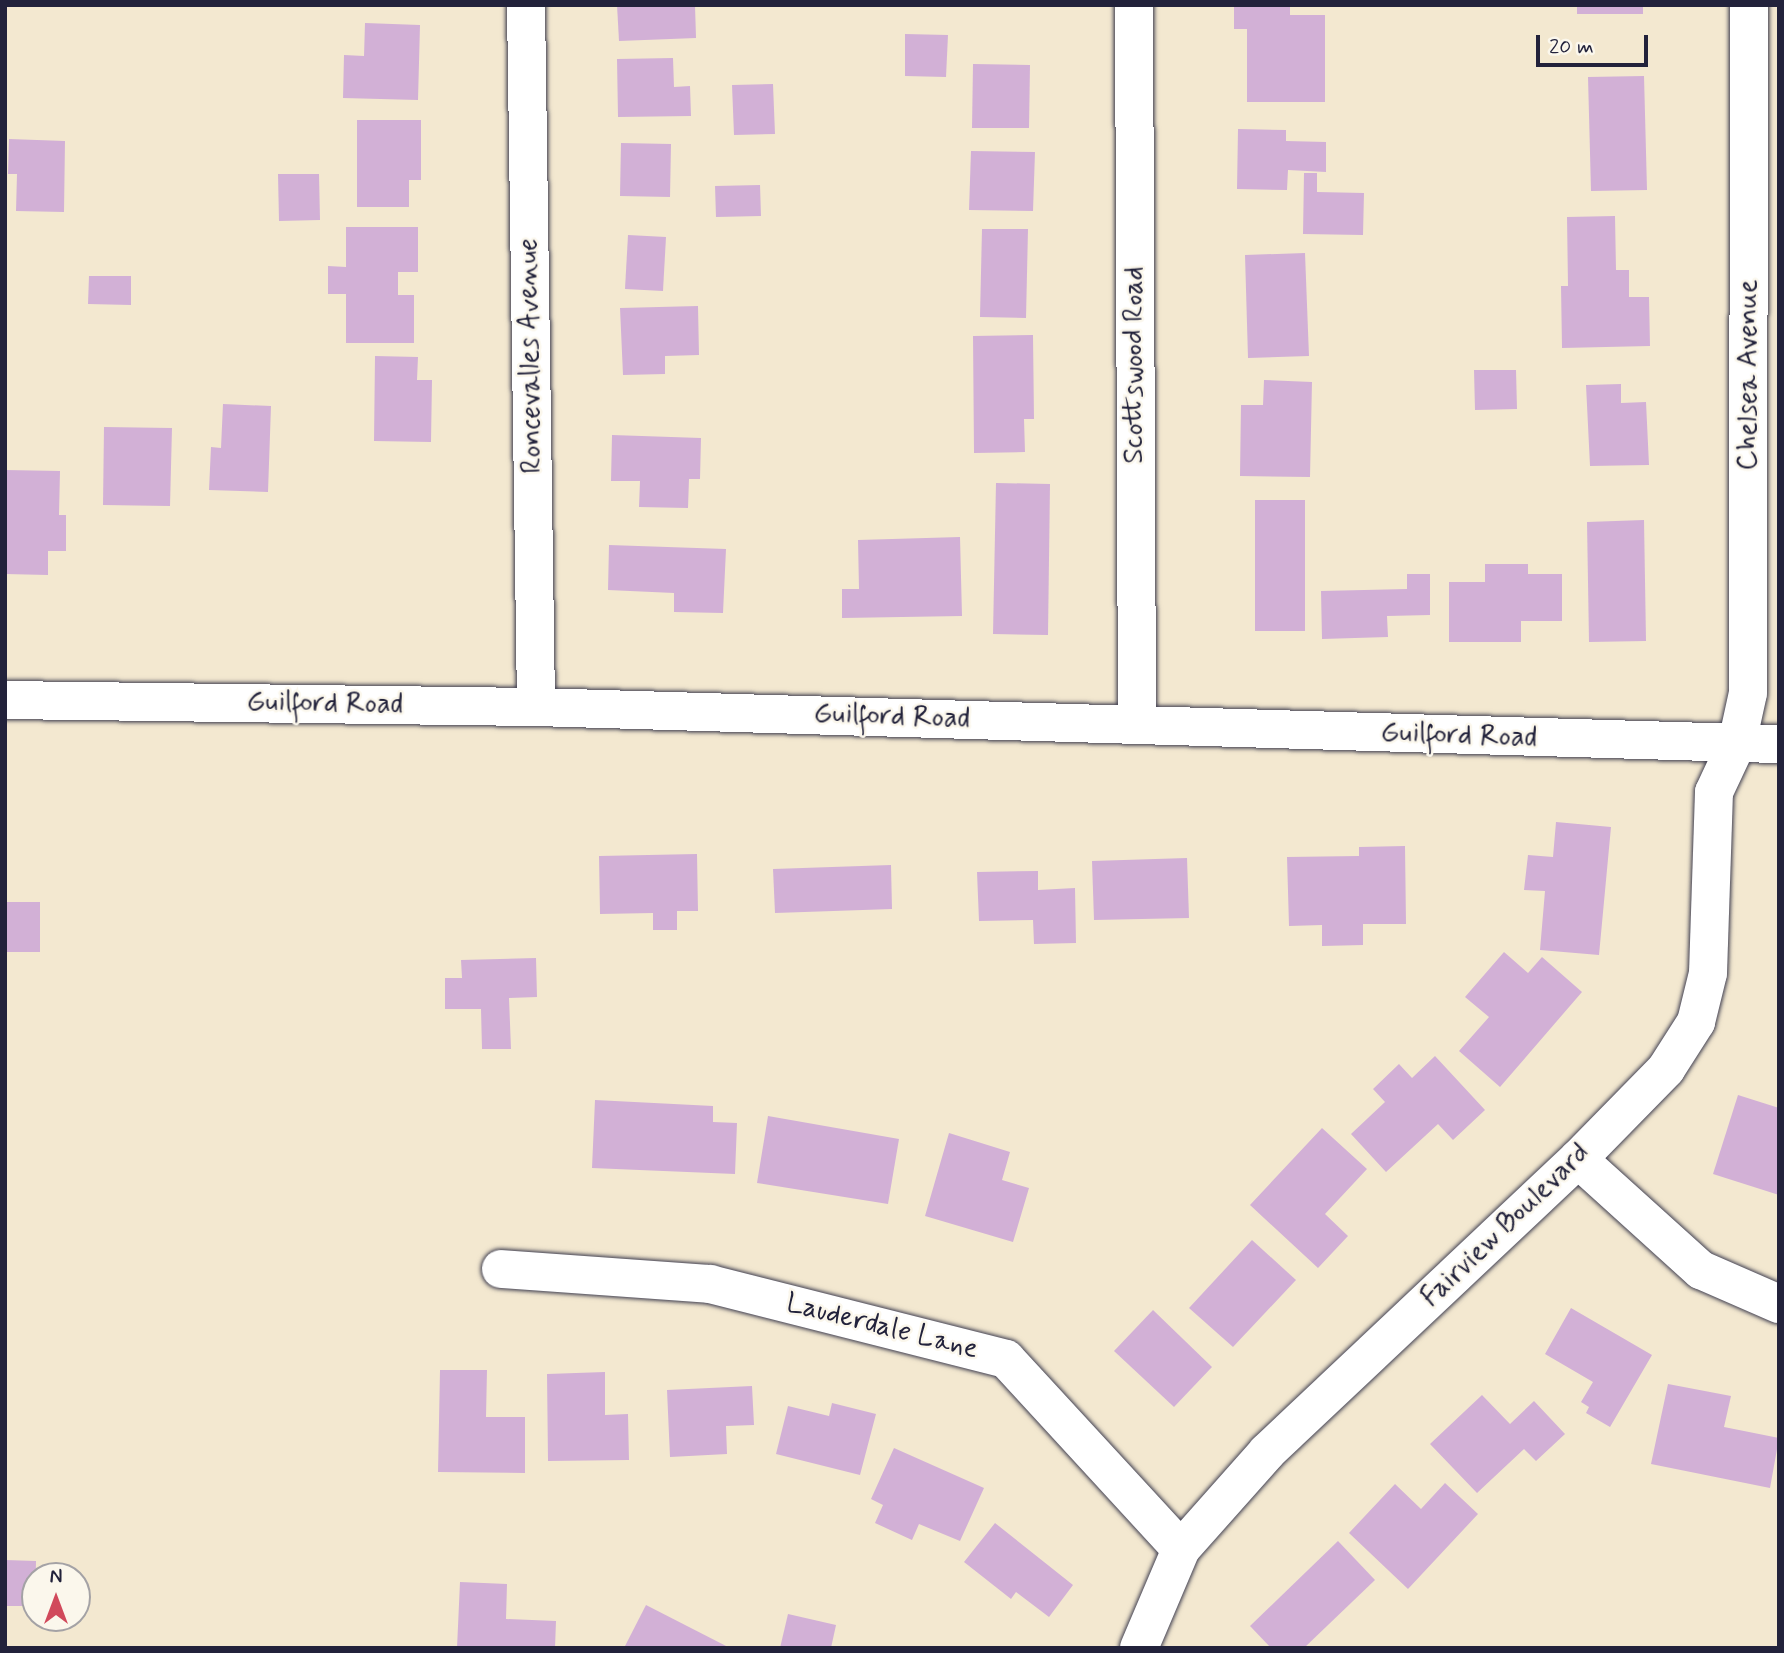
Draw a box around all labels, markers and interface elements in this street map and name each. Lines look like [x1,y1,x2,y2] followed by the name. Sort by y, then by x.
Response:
[1539,21,1651,65] scale bar
[1549,33,1594,61] text: 20 m
[512,240,550,472] street label: Roncevalles Avenue
[1118,266,1152,464] street label: Scottswood Road
[1732,280,1766,470] street label: Chelsea Avenue
[247,686,403,722] street label: Guilford Road
[814,698,970,736] street label: Guilford Road
[1381,717,1537,755] street label: Guilford Road
[1416,1139,1596,1313] street label: Fairview Boulevard
[783,1287,981,1367] street label: Lauderdale Lane
[21,1562,91,1632] north arrow
[50,1565,62,1590] text: N

